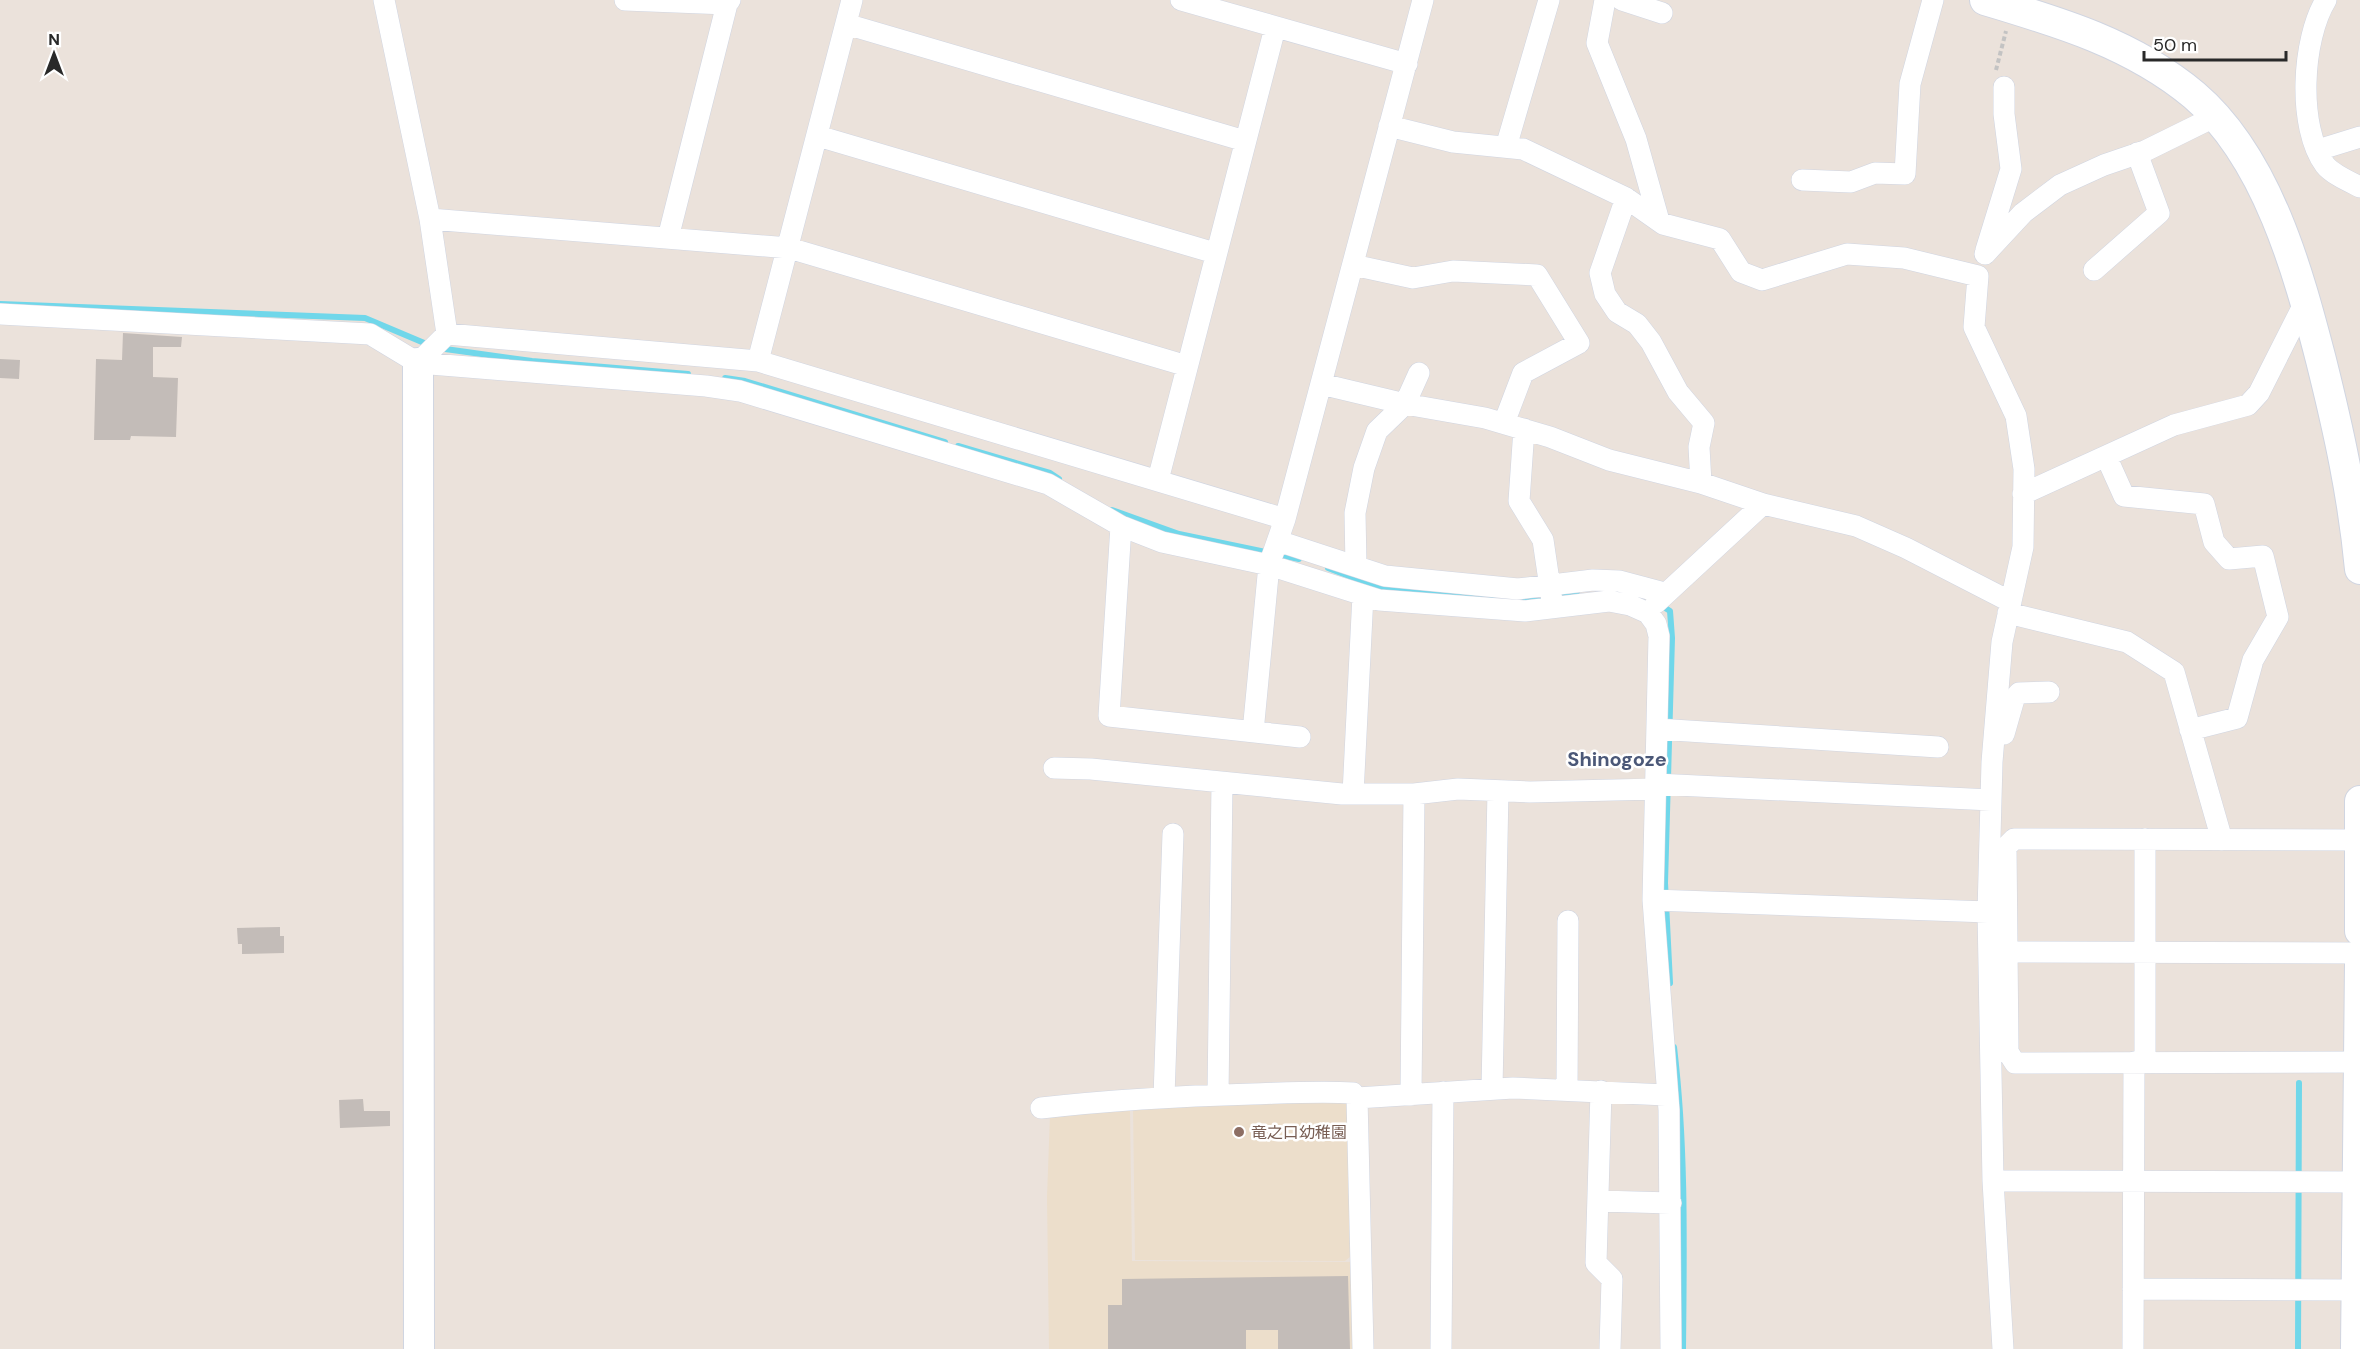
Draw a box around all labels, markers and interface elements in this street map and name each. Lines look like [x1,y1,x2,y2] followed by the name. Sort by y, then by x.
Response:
[24,24,84,84] north arrow
[2144,24,2286,62] scale bar
[48,29,60,50] text: N
[2153,33,2197,57] text: 50 m
[1567,746,1667,772] district label: Shinogoze
[1251,1122,1347,1143] place label: 竜之口幼稚園
[1232,1125,1246,1139] marker: 竜之口幼稚園

